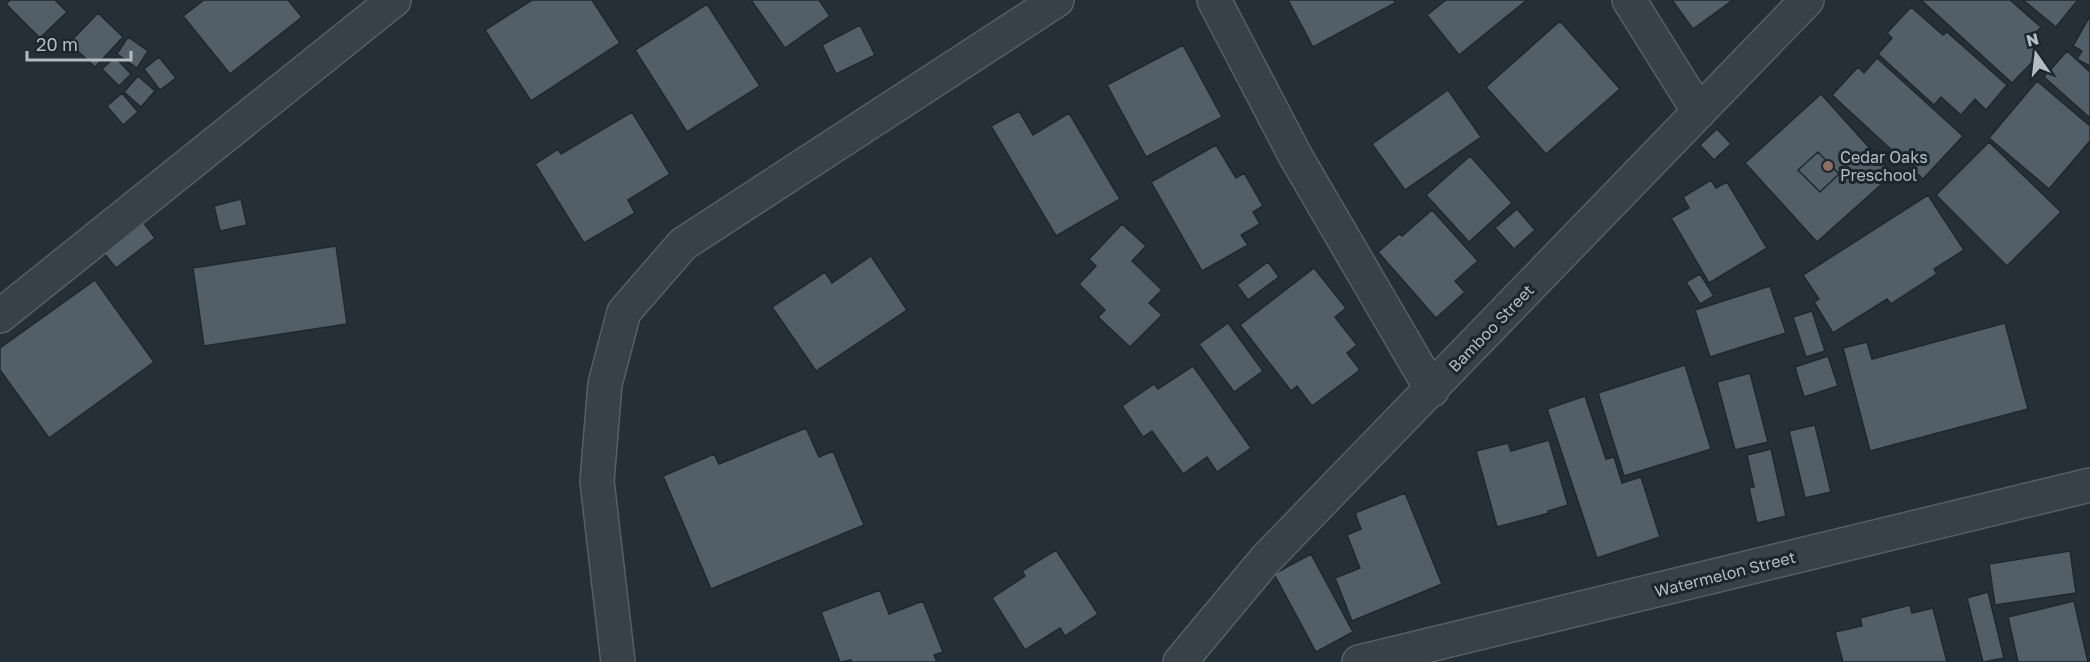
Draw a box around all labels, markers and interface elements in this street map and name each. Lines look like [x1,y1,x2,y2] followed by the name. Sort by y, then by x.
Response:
[27,24,130,62] scale bar
[2006,24,2066,84] north arrow
[2024,28,2041,51] text: N
[36,33,78,55] text: 20 m
[1840,147,1928,185] place label: Cedar Oaks Preschool
[1821,159,1835,173] marker: Cedar Oaks Preschool
[1444,280,1538,376] street label: Bamboo Street
[1652,547,1798,601] street label: Watermelon Street

